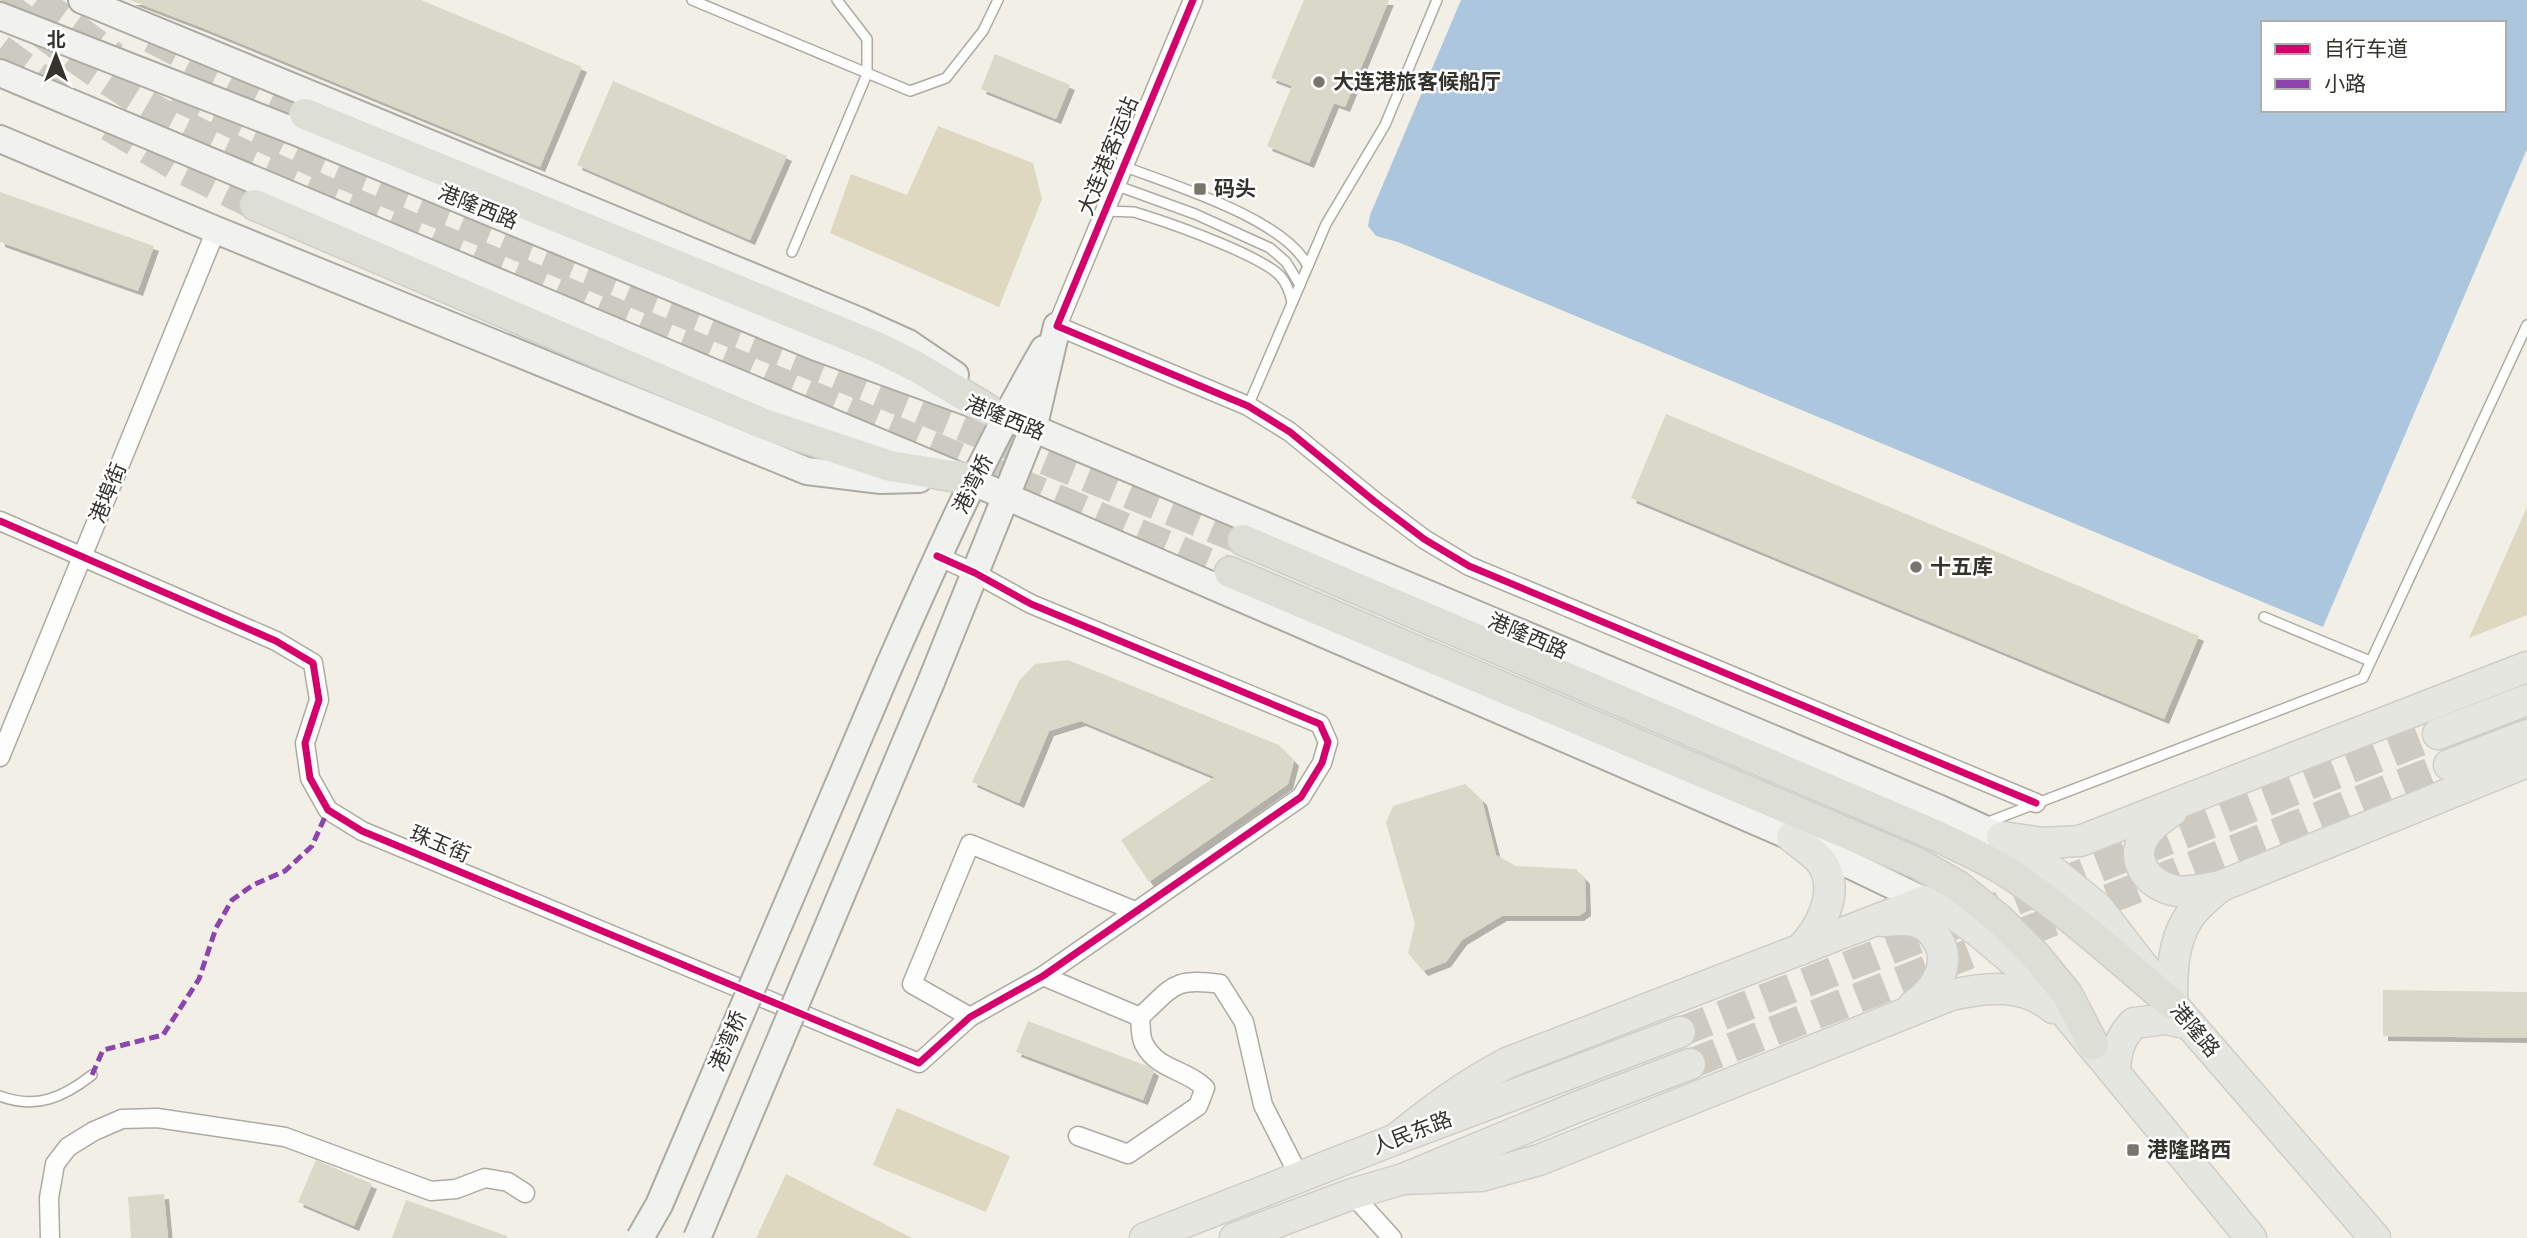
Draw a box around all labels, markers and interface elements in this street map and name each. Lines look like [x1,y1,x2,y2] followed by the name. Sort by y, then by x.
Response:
[21,21,91,91] north arrow
[2261,21,2506,112] legend
[46,28,66,51] text: 北
[2324,36,2408,61] text: 自行车道
[1333,69,1501,94] place label: 大连港旅客候船厅
[2324,71,2366,96] text: 小路
[1311,74,1327,90] marker: 大连港旅客候船厅
[1072,93,1143,219] street label: 大连港客运站
[1214,176,1256,201] place label: 码头
[435,179,522,234] street label: 港隆西路
[1192,181,1208,197] marker: 码头
[962,390,1049,445] street label: 港隆西路
[948,450,998,518] street label: 港湾桥
[84,459,131,527] street label: 港埠街
[1930,554,1993,579] place label: 十五库
[1908,559,1924,575] marker: 十五库
[1485,608,1572,663] street label: 港隆西路
[406,820,474,867] street label: 珠玉街
[2166,998,2225,1062] street label: 港隆路
[704,1007,751,1075] street label: 港湾桥
[1368,1106,1456,1159] street label: 人民东路
[2147,1137,2231,1162] place label: 港隆路西
[2125,1142,2141,1158] marker: 港隆路西

